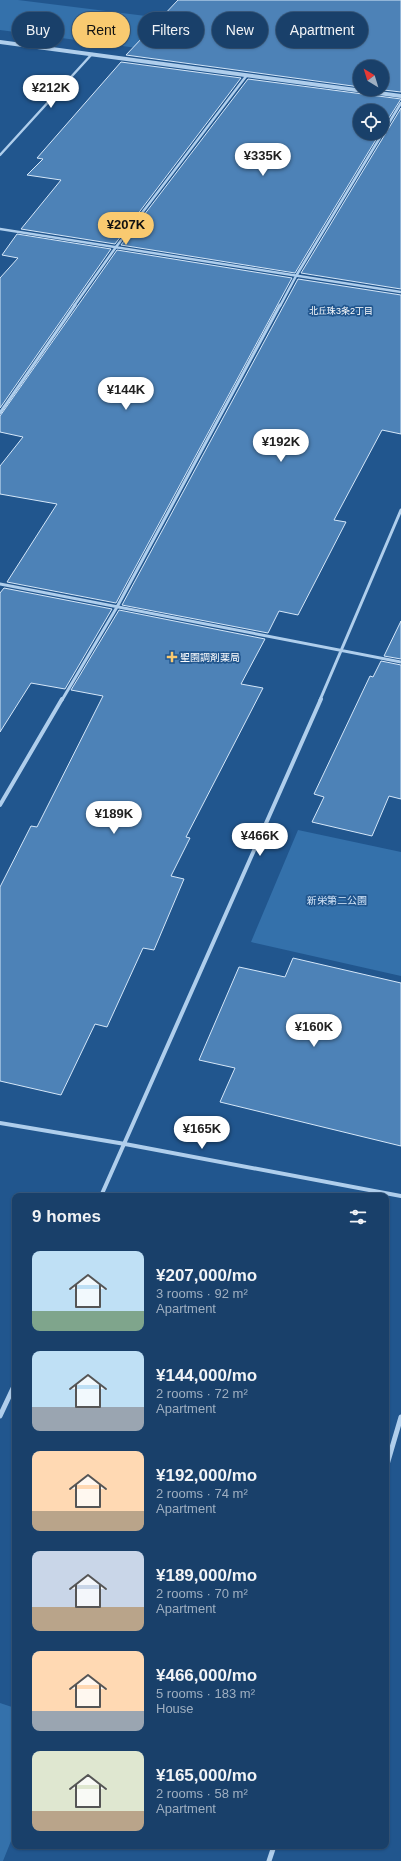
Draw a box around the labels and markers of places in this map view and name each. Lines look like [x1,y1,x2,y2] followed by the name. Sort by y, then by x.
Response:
[23,75,79,109] pin: ¥212K
[235,143,291,177] pin: ¥335K
[98,212,154,246] pin: ¥207K
[98,377,154,411] pin: ¥144K
[253,429,309,463] pin: ¥192K
[167,652,177,662] marker: 聖園調剤薬局
[180,652,240,663] place label: 聖園調剤薬局
[86,801,142,835] pin: ¥189K
[232,823,288,857] pin: ¥466K
[286,1014,342,1048] pin: ¥160K
[174,1116,230,1150] pin: ¥165K

